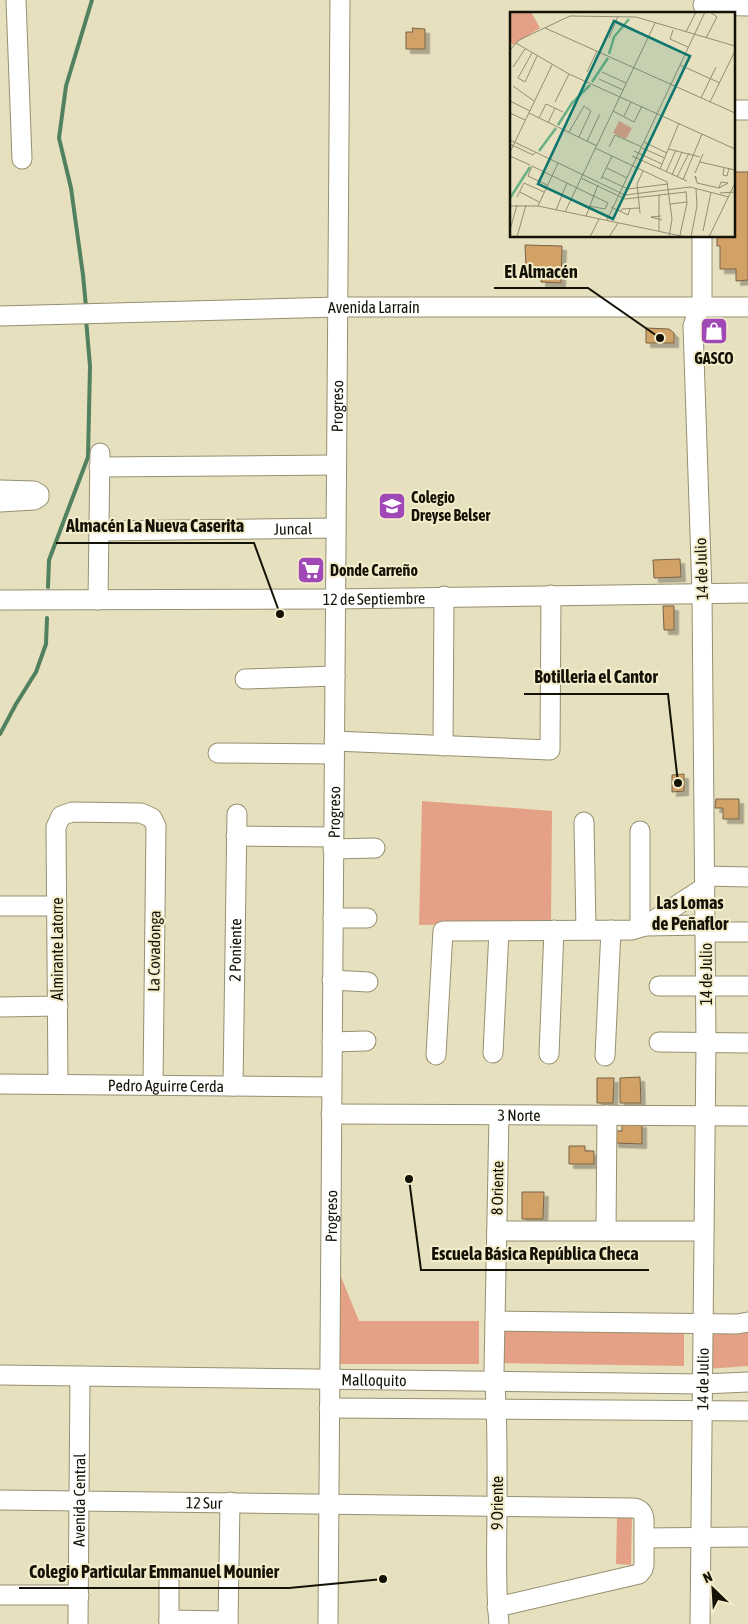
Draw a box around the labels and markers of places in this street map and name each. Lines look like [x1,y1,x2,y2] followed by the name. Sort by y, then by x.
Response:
[494,255,588,288] callout: El Almacén
[699,316,729,346] shop icon: GASCO
[694,349,734,367] place label: GASCO
[411,488,490,524] place label: Colegio Dreyse Belser
[377,491,407,521] school or university icon: Colegio Dreyse Belser
[56,510,254,543] callout: Almacén La Nueva Caserita
[296,555,326,585] supermarket icon: Donde Carreño
[330,561,418,579] place label: Donde Carreño
[524,661,668,694] callout: Botilleria el Cantor
[421,1237,649,1270] callout: Escuela Básica República Checa
[19,1555,289,1588] callout: Colegio Particular Emmanuel Mounier

